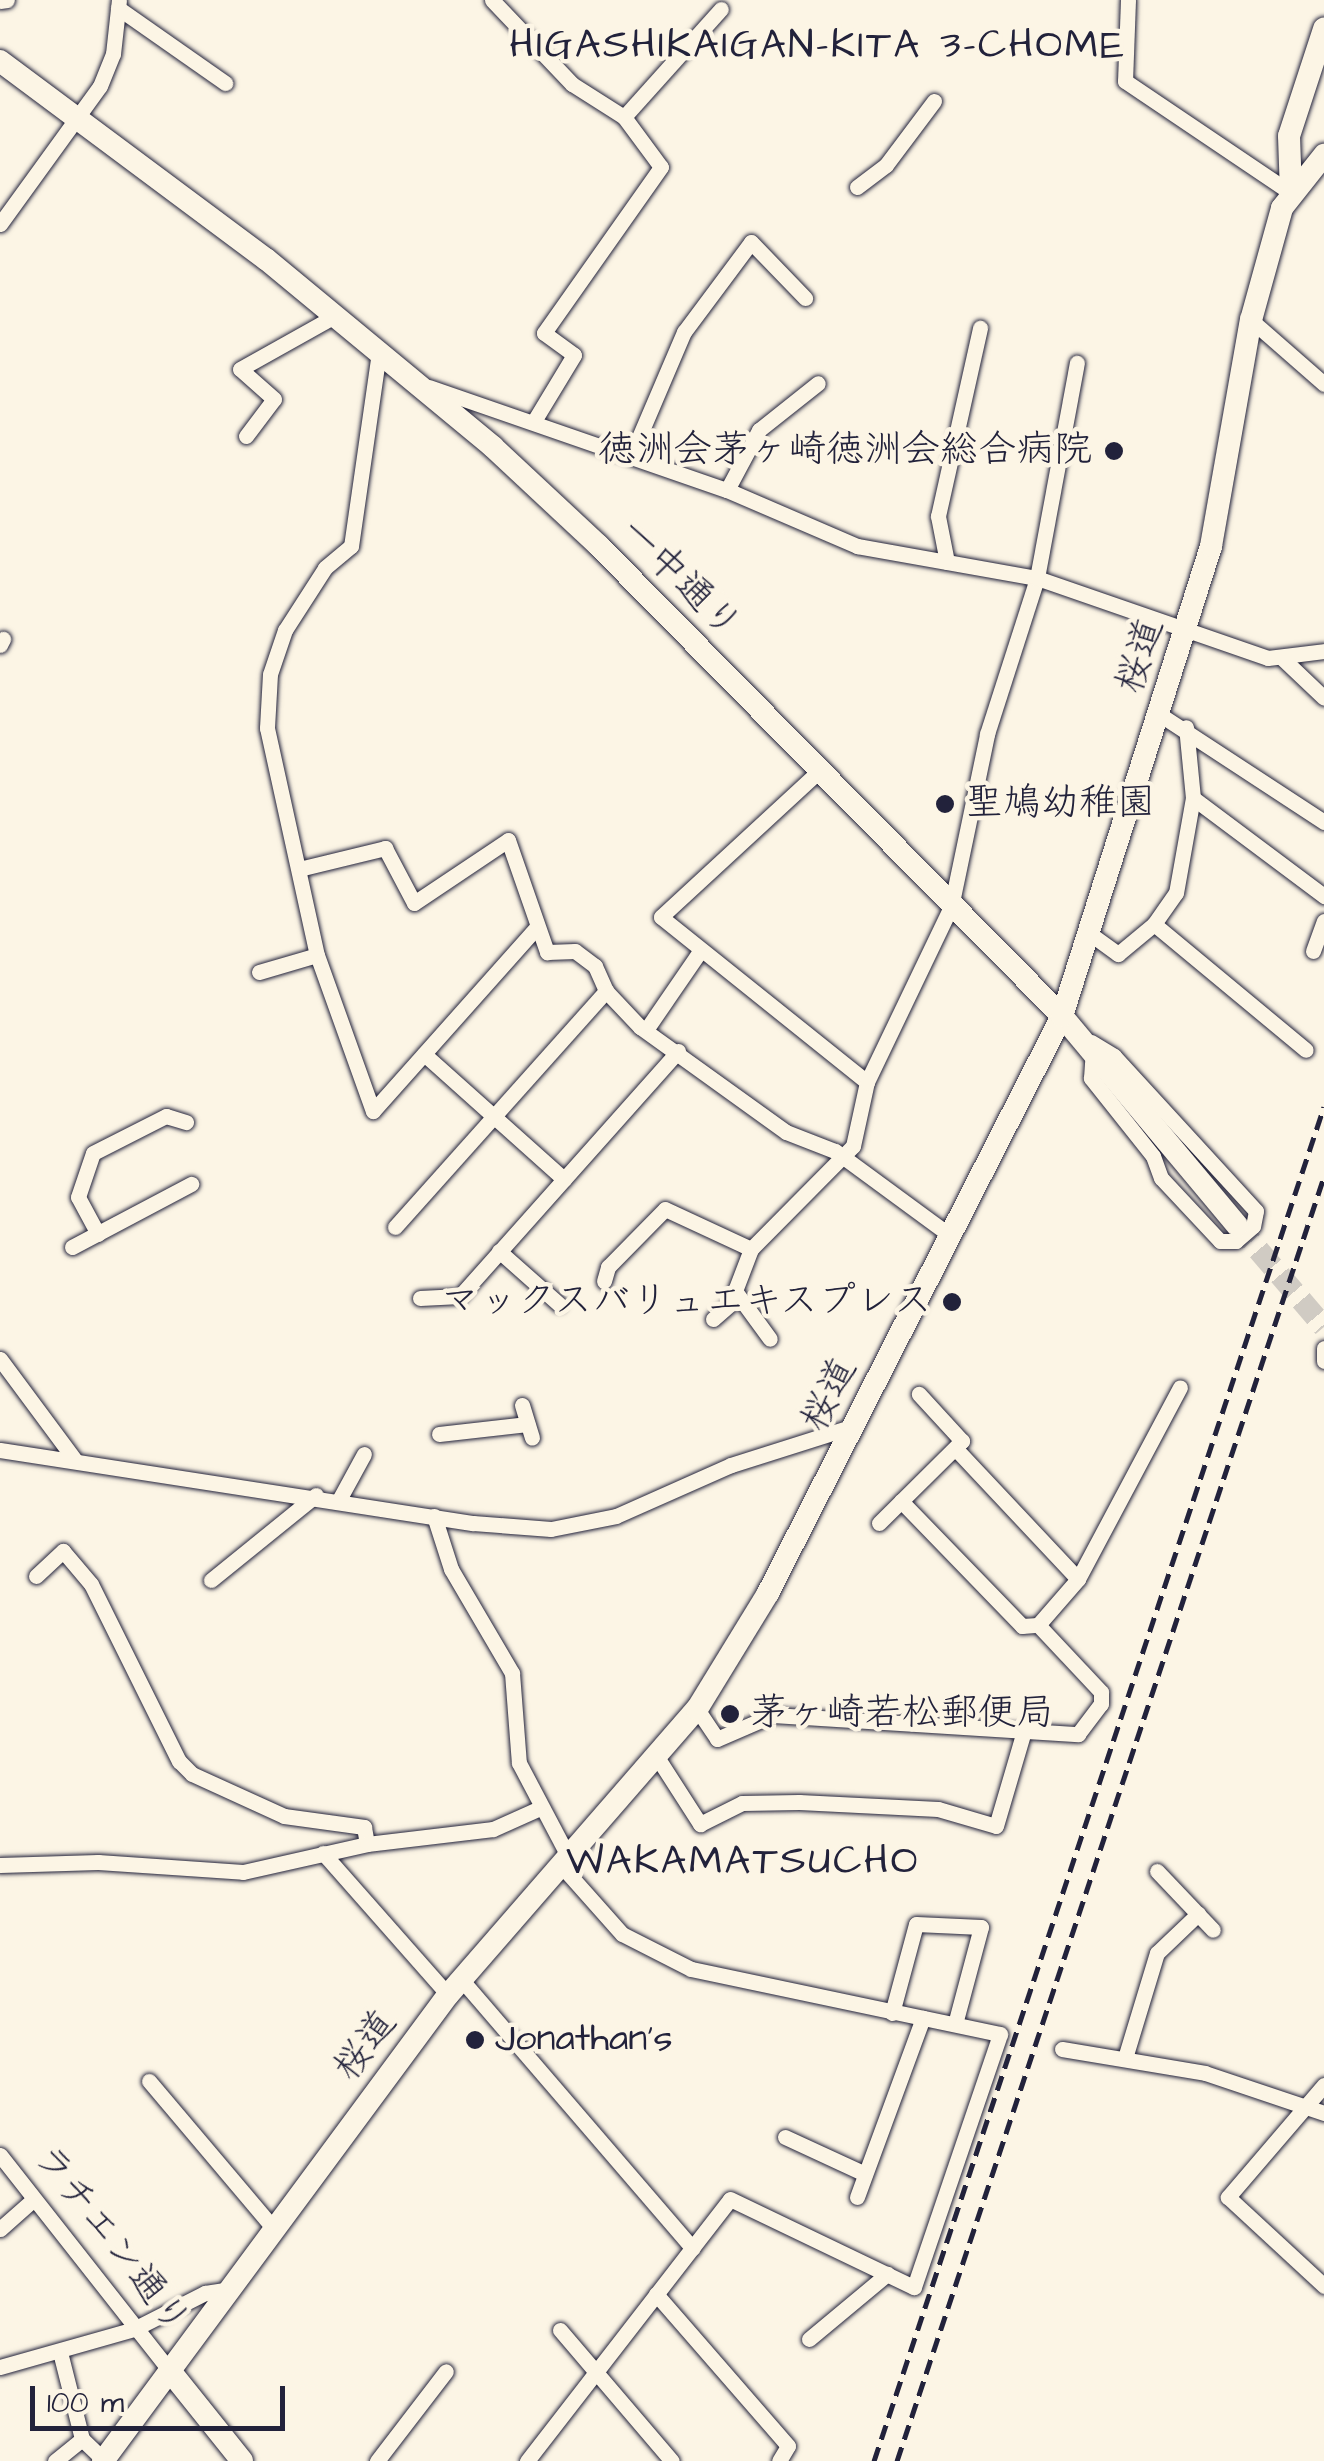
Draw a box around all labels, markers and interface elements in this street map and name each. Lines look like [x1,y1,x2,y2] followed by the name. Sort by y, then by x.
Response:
[510,22,1126,70] district label: HIGASHIKAIGAN-KITA 3-CHOME
[598,428,1092,474] place label: 徳洲会茅ヶ崎徳洲会総合病院
[1101,438,1127,464] marker: 徳洲会茅ヶ崎徳洲会総合病院
[610,509,750,649] street label: 一中通り
[1108,613,1174,699] street label: 桜道
[965,781,1155,827] place label: 聖鳩幼稚園
[934,793,956,815] marker: 聖鳩幼稚園
[438,1279,932,1325] place label: マックスバリュエキスプレス
[941,1291,963,1313] marker: マックスバリュエキスプレス
[792,1351,868,1439] street label: 桜道
[750,1691,1054,1737] place label: 茅ヶ崎若松郵便局
[719,1703,741,1725] marker: 茅ヶ崎若松郵便局
[566,1838,920,1886] district label: WAKAMATSUCHO
[325,2002,407,2090] street label: 桜道
[495,2017,673,2063] place label: Jonathan's
[464,2029,486,2051] marker: Jonathan's
[23,2136,199,2344] street label: ラチエン通り
[35,2366,290,2428] scale bar
[47,2382,124,2424] text: 100 m

